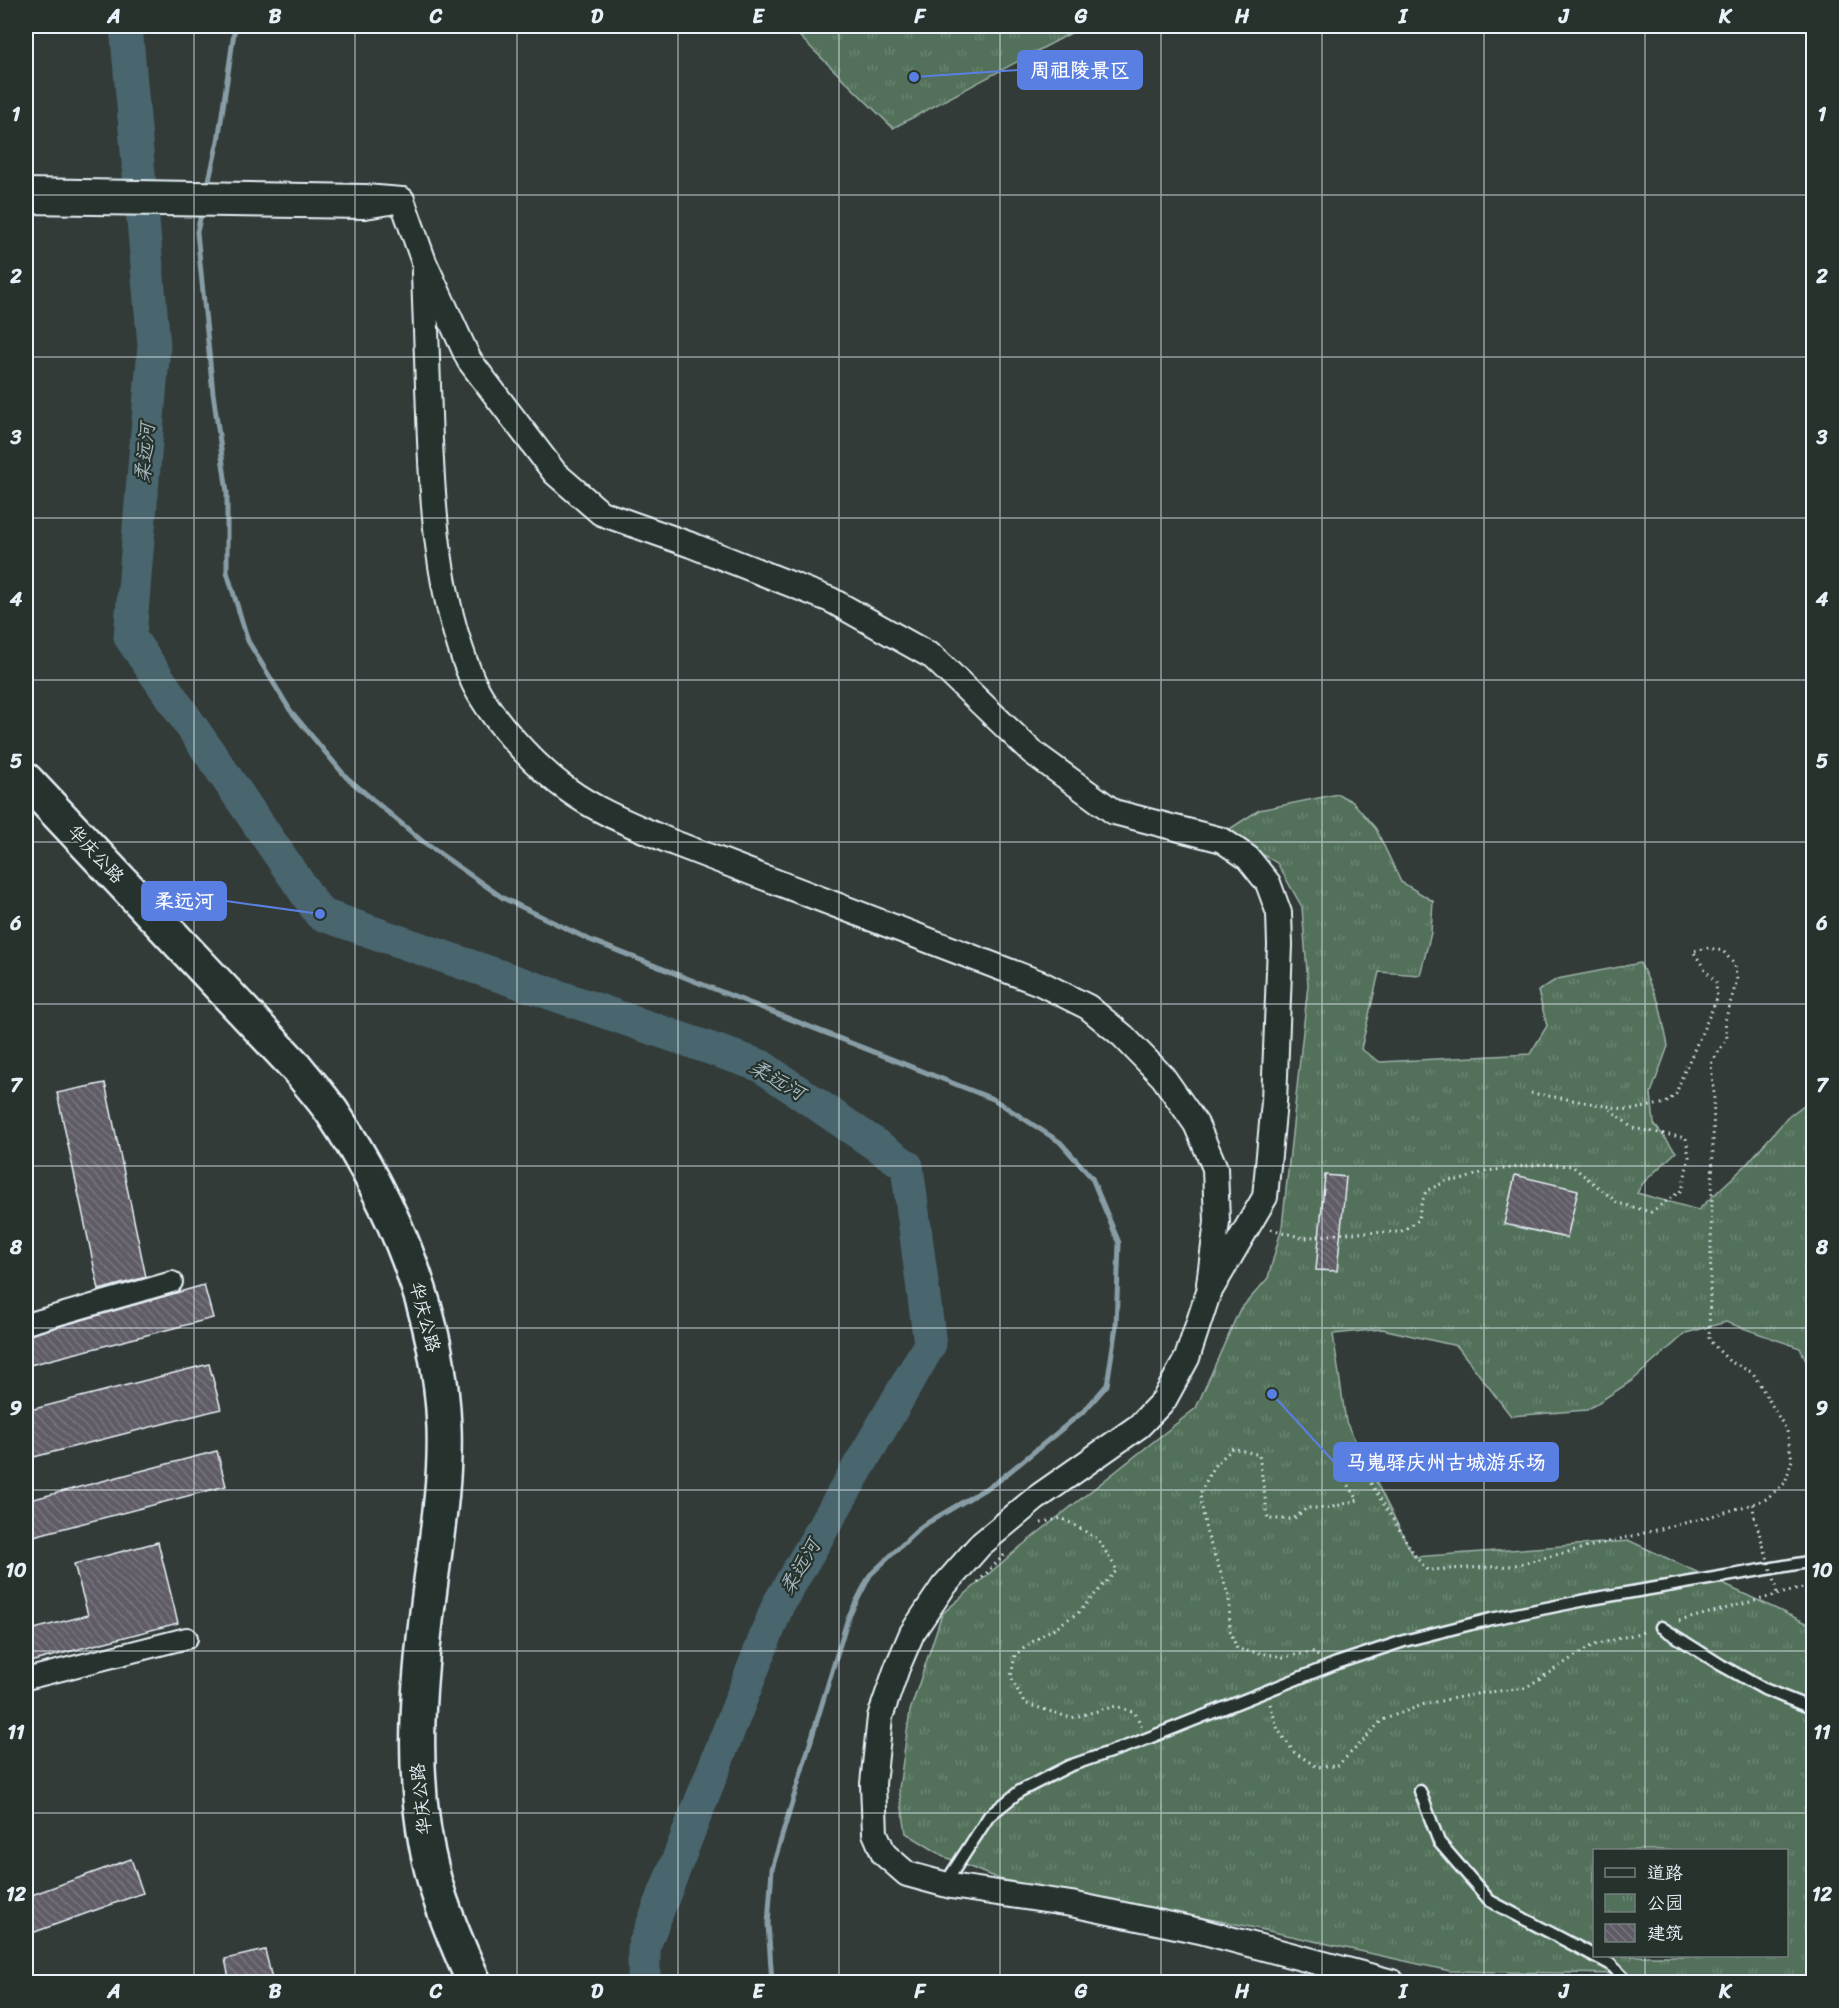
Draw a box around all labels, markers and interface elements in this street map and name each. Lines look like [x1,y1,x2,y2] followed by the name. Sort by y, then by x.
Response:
[106,0,121,34] text: A
[269,0,282,34] text: B
[429,0,443,34] text: C
[591,0,604,34] text: D
[752,0,765,34] text: E
[914,0,927,34] text: F
[1074,0,1088,34] text: G
[1234,0,1250,34] text: H
[1398,0,1409,34] text: I
[1558,0,1570,34] text: J
[1718,0,1733,34] text: K
[1018,51,1142,89] callout: 周祖陵景区
[1030,53,1130,88] text: 周祖陵景区
[12,97,21,132] text: 1
[1818,97,1827,132] text: 1
[9,259,22,294] text: 2
[1815,259,1828,294] text: 2
[125,419,165,484] water label: 柔远河
[10,420,22,455] text: 3
[1816,420,1828,455] text: 3
[9,582,23,617] text: 4
[1815,582,1829,617] text: 4
[10,744,22,779] text: 5
[1816,744,1828,779] text: 5
[60,817,132,891] street label: 华庆公路
[142,882,226,920] callout: 柔远河
[154,884,214,919] text: 柔远河
[9,906,22,941] text: 6
[1815,906,1828,941] text: 6
[742,1050,814,1112] water label: 柔远河
[10,1068,23,1103] text: 7
[1816,1068,1829,1103] text: 7
[9,1230,23,1265] text: 8
[1815,1230,1829,1265] text: 8
[400,1278,450,1356] street label: 华庆公路
[10,1391,22,1426] text: 9
[1816,1391,1828,1426] text: 9
[1334,1443,1558,1481] callout: 马嵬驿庆州古城游乐场
[1346,1445,1546,1480] text: 马嵬驿庆州古城游乐场
[770,1530,832,1602] water label: 柔远河
[5,1553,27,1588] text: 10
[1811,1553,1833,1588] text: 10
[7,1715,25,1750] text: 11
[1813,1715,1831,1750] text: 11
[401,1762,441,1836] street label: 华庆公路
[1593,1849,1788,1957] legend
[1647,1857,1683,1889] text: 道路
[6,1877,27,1912] text: 12
[1812,1877,1833,1912] text: 12
[1647,1887,1683,1919] text: 公园
[1647,1917,1683,1949] text: 建筑
[106,1974,121,2008] text: A
[269,1974,282,2008] text: B
[429,1974,443,2008] text: C
[591,1974,604,2008] text: D
[752,1974,765,2008] text: E
[914,1974,927,2008] text: F
[1074,1974,1088,2008] text: G
[1234,1974,1250,2008] text: H
[1398,1974,1409,2008] text: I
[1558,1974,1570,2008] text: J
[1718,1974,1733,2008] text: K

